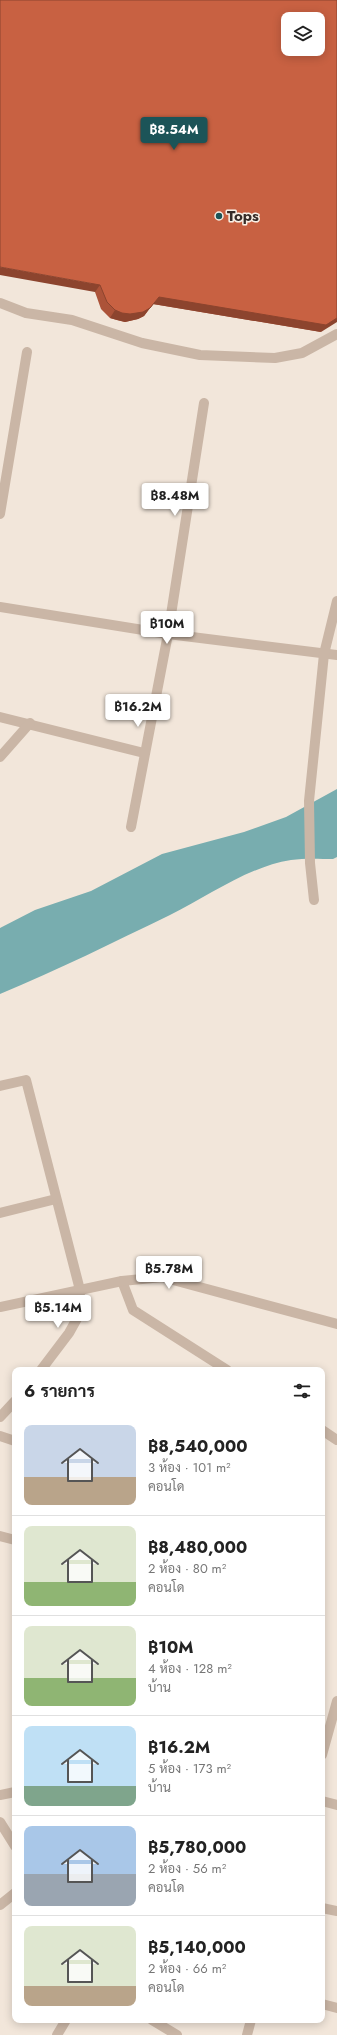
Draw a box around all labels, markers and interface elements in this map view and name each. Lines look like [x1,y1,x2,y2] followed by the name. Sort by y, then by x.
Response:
[281,12,325,56] map controls
[281,12,325,56] button: layers
[141,117,207,151] pin: ฿8.54M
[149,120,199,139] text: ฿8.54M
[227,205,259,227] place label: Tops
[214,211,224,221] marker: Tops
[142,483,208,517] pin: ฿8.48M
[151,486,199,505] text: ฿8.48M
[143,611,191,645] pin: ฿10M
[150,614,184,633] text: ฿10M
[105,694,171,728] pin: ฿16.2M
[114,697,162,716] text: ฿16.2M
[136,1256,202,1290] pin: ฿5.78M
[145,1259,193,1278] text: ฿5.78M
[25,1295,91,1329] pin: ฿5.14M
[34,1298,82,1317] text: ฿5.14M
[24,1379,95,1403] text: 6 รายการ
[291,1380,313,1402] icon: filters
[148,1434,248,1458] text: ฿8,540,000
[56,1441,104,1489] icon: home
[148,1458,231,1477] text: 3 ห้อง · 101 m²
[148,1477,184,1496] text: คอนโด
[148,1535,247,1559] text: ฿8,480,000
[56,1542,104,1590] icon: home
[148,1559,226,1578] text: 2 ห้อง · 80 m²
[148,1578,184,1597] text: คอนโด
[148,1635,193,1659] text: ฿10M
[56,1642,104,1690] icon: home
[148,1659,232,1678] text: 4 ห้อง · 128 m²
[148,1678,171,1697] text: บ้าน
[148,1735,210,1759] text: ฿16.2M
[56,1742,104,1790] icon: home
[148,1759,231,1778] text: 5 ห้อง · 173 m²
[148,1778,171,1797] text: บ้าน
[148,1835,246,1859] text: ฿5,780,000
[56,1842,104,1890] icon: home
[148,1859,226,1878] text: 2 ห้อง · 56 m²
[148,1878,184,1897] text: คอนโด
[148,1935,246,1959] text: ฿5,140,000
[56,1942,104,1990] icon: home
[148,1959,226,1978] text: 2 ห้อง · 66 m²
[148,1978,184,1997] text: คอนโด

